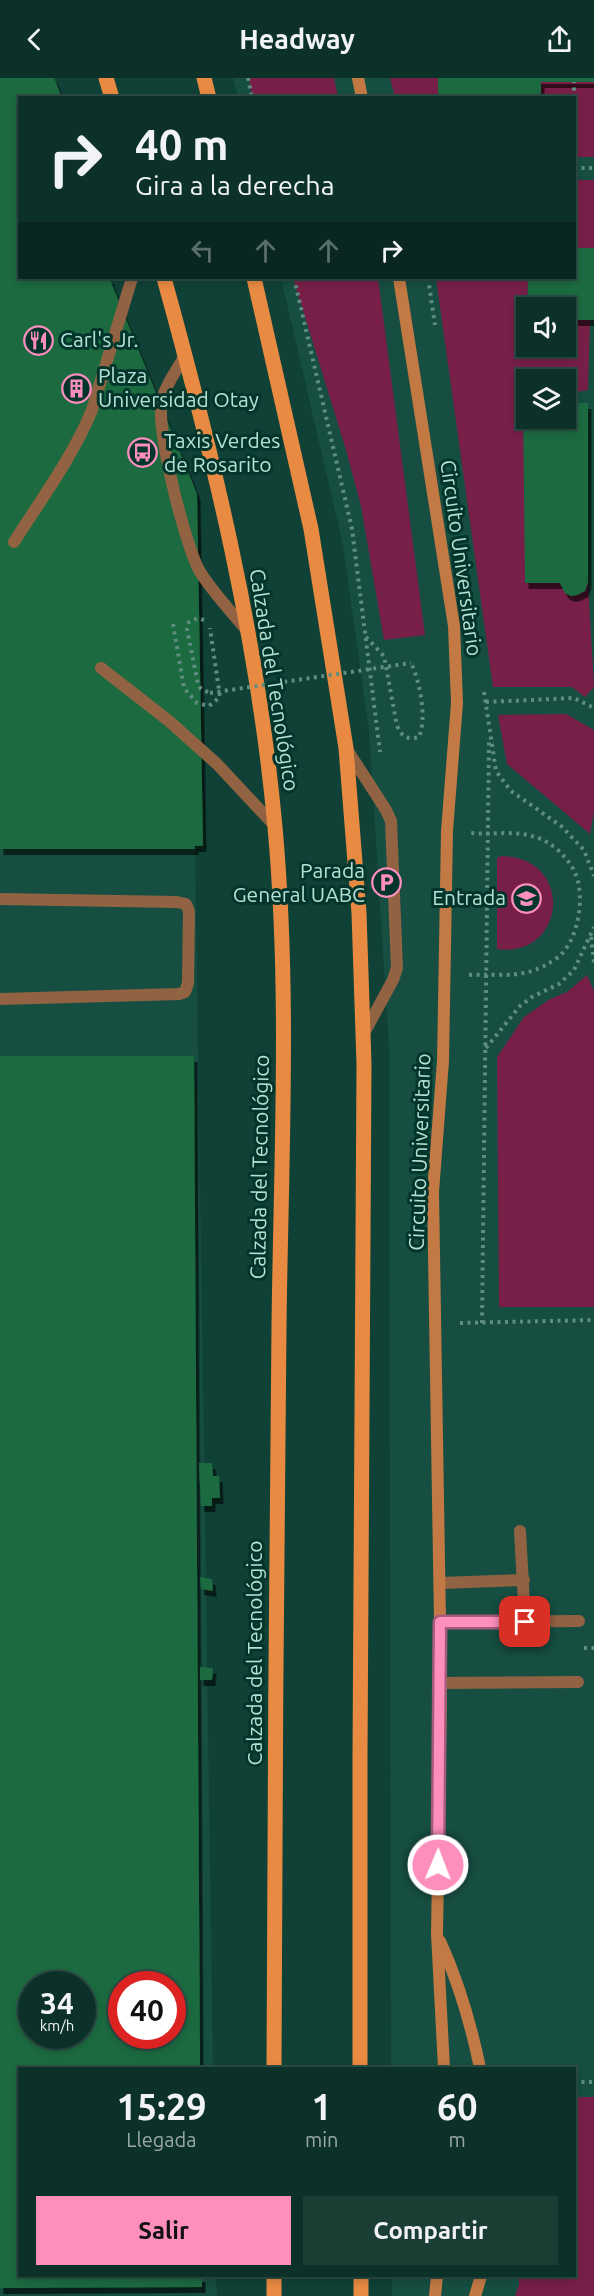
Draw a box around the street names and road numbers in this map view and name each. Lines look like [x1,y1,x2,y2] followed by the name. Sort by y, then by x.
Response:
[436,458,488,657] street label: Circuito Universitario
[246,567,304,793] street label: Calzada del Tecnológico
[404,1053,434,1251] street label: Circuito Universitario
[245,1054,273,1280] street label: Calzada del Tecnológico
[242,1541,266,1765] street label: Calzada del Tecnológico

